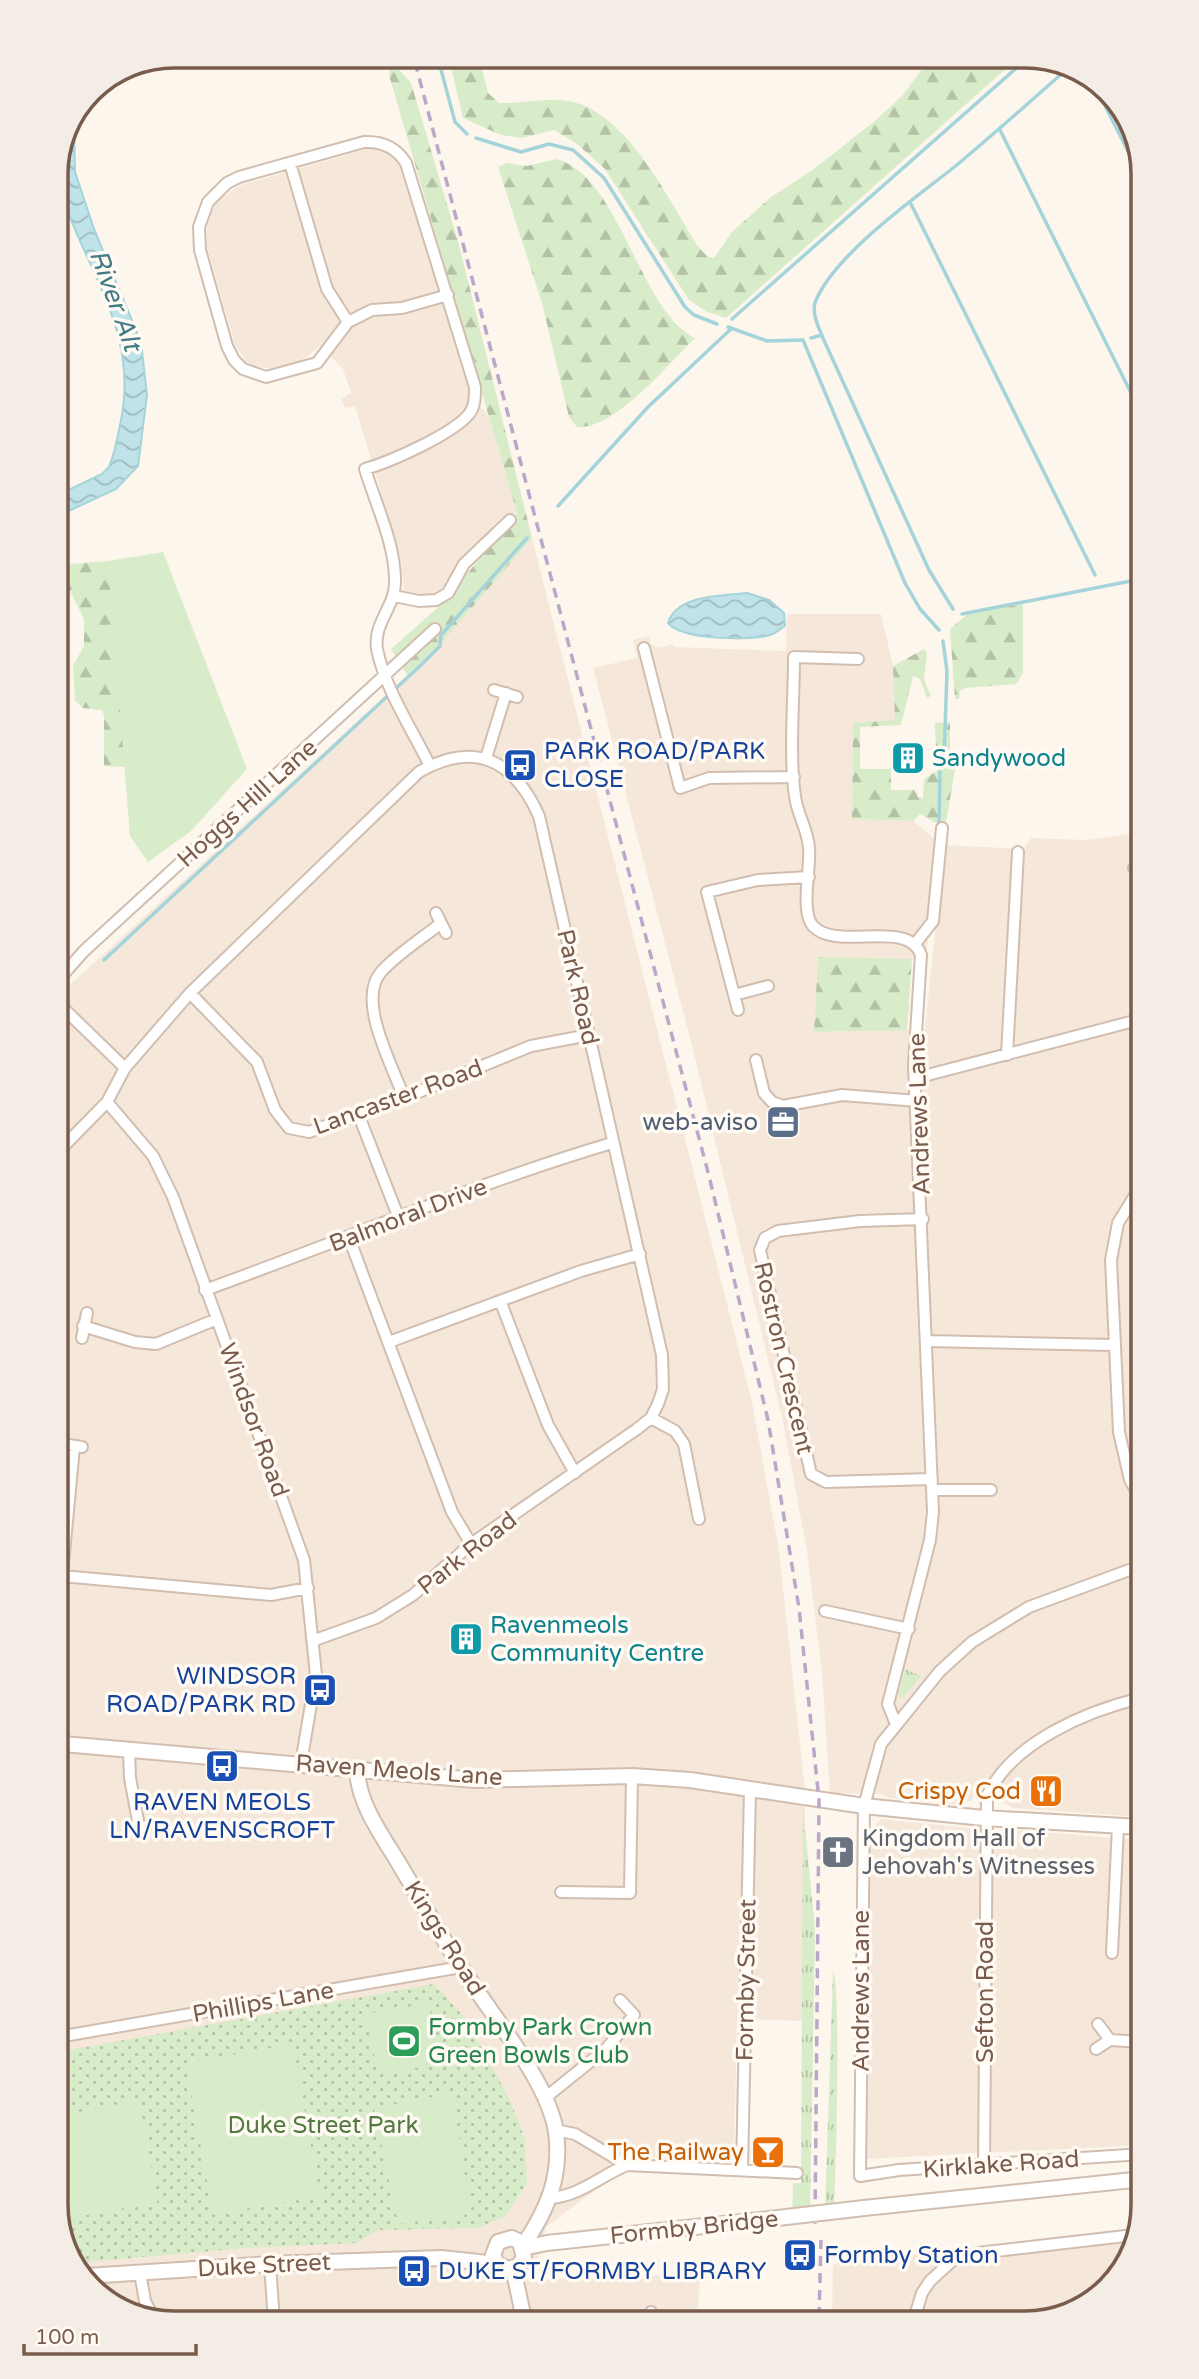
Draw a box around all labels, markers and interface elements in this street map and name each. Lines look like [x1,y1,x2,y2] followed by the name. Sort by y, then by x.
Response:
[83,245,149,358] water label: River Alt
[171,733,323,874] street label: Hoggs Hill Lane
[544,737,765,794] place label: PARK ROAD/PARK CLOSE
[889,739,927,777] building icon: Sandywood
[932,744,1066,773] place label: Sandywood
[501,746,539,784] bus stop icon: PARK ROAD/PARK CLOSE
[550,926,605,1048] street label: Park Road
[902,1032,937,1195] street label: Andrews Lane
[310,1053,487,1142] street label: Lancaster Road
[764,1103,802,1141] office icon: web-aviso
[643,1108,758,1137] place label: web-aviso
[325,1172,491,1259] street label: Balmoral Drive
[747,1259,820,1457] street label: Rostron Crescent
[212,1339,295,1501] street label: Windsor Road
[412,1506,523,1601] street label: Park Road
[490,1611,704,1668] place label: Ravenmeols Community Centre
[447,1620,485,1658] building icon: Ravenmeols Community Centre
[106,1662,296,1719] place label: WINDSOR ROAD/PARK RD
[301,1671,339,1709] bus stop icon: WINDSOR ROAD/PARK RD
[203,1747,241,1785] bus stop icon: RAVEN MEOLS LN/RAVENSCROFT
[294,1749,504,1792] street label: Raven Meols Lane
[1027,1772,1065,1810] restaurant icon: Crispy Cod
[898,1777,1021,1806] place label: Crispy Cod
[109,1788,335,1845] place label: RAVEN MEOLS LN/RAVENSCROFT
[862,1824,1095,1881] place label: Kingdom Hall of Jehovah's Witnesses
[819,1833,857,1871] church icon: Kingdom Hall of Jehovah's Witnesses
[398,1876,491,2001] street label: Kings Road
[731,1899,762,2061] street label: Formby Street
[847,1910,876,2072] street label: Andrews Lane
[971,1921,1000,2063] street label: Sefton Road
[190,1976,336,2029] street label: Phillips Lane
[428,2013,652,2070] place label: Formby Park Crown Green Bowls Club
[385,2022,423,2060] sports icon: Formby Park Crown Green Bowls Club
[227,2111,419,2140] park label: Duke Street Park
[749,2133,787,2171] bar icon: The Railway
[608,2138,744,2167] place label: The Railway
[922,2145,1080,2184] street label: Kirklake Road
[608,2204,780,2251] street label: Formby Bridge
[781,2236,819,2274] bus stop icon: Formby Station
[824,2241,999,2270] place label: Formby Station
[196,2248,332,2283] street label: Duke Street
[395,2252,433,2290] bus stop icon: DUKE ST/FORMBY LIBRARY
[438,2257,766,2286] place label: DUKE ST/FORMBY LIBRARY
[24,2312,196,2356] scale bar
[35,2325,99,2350] text: 100 m

